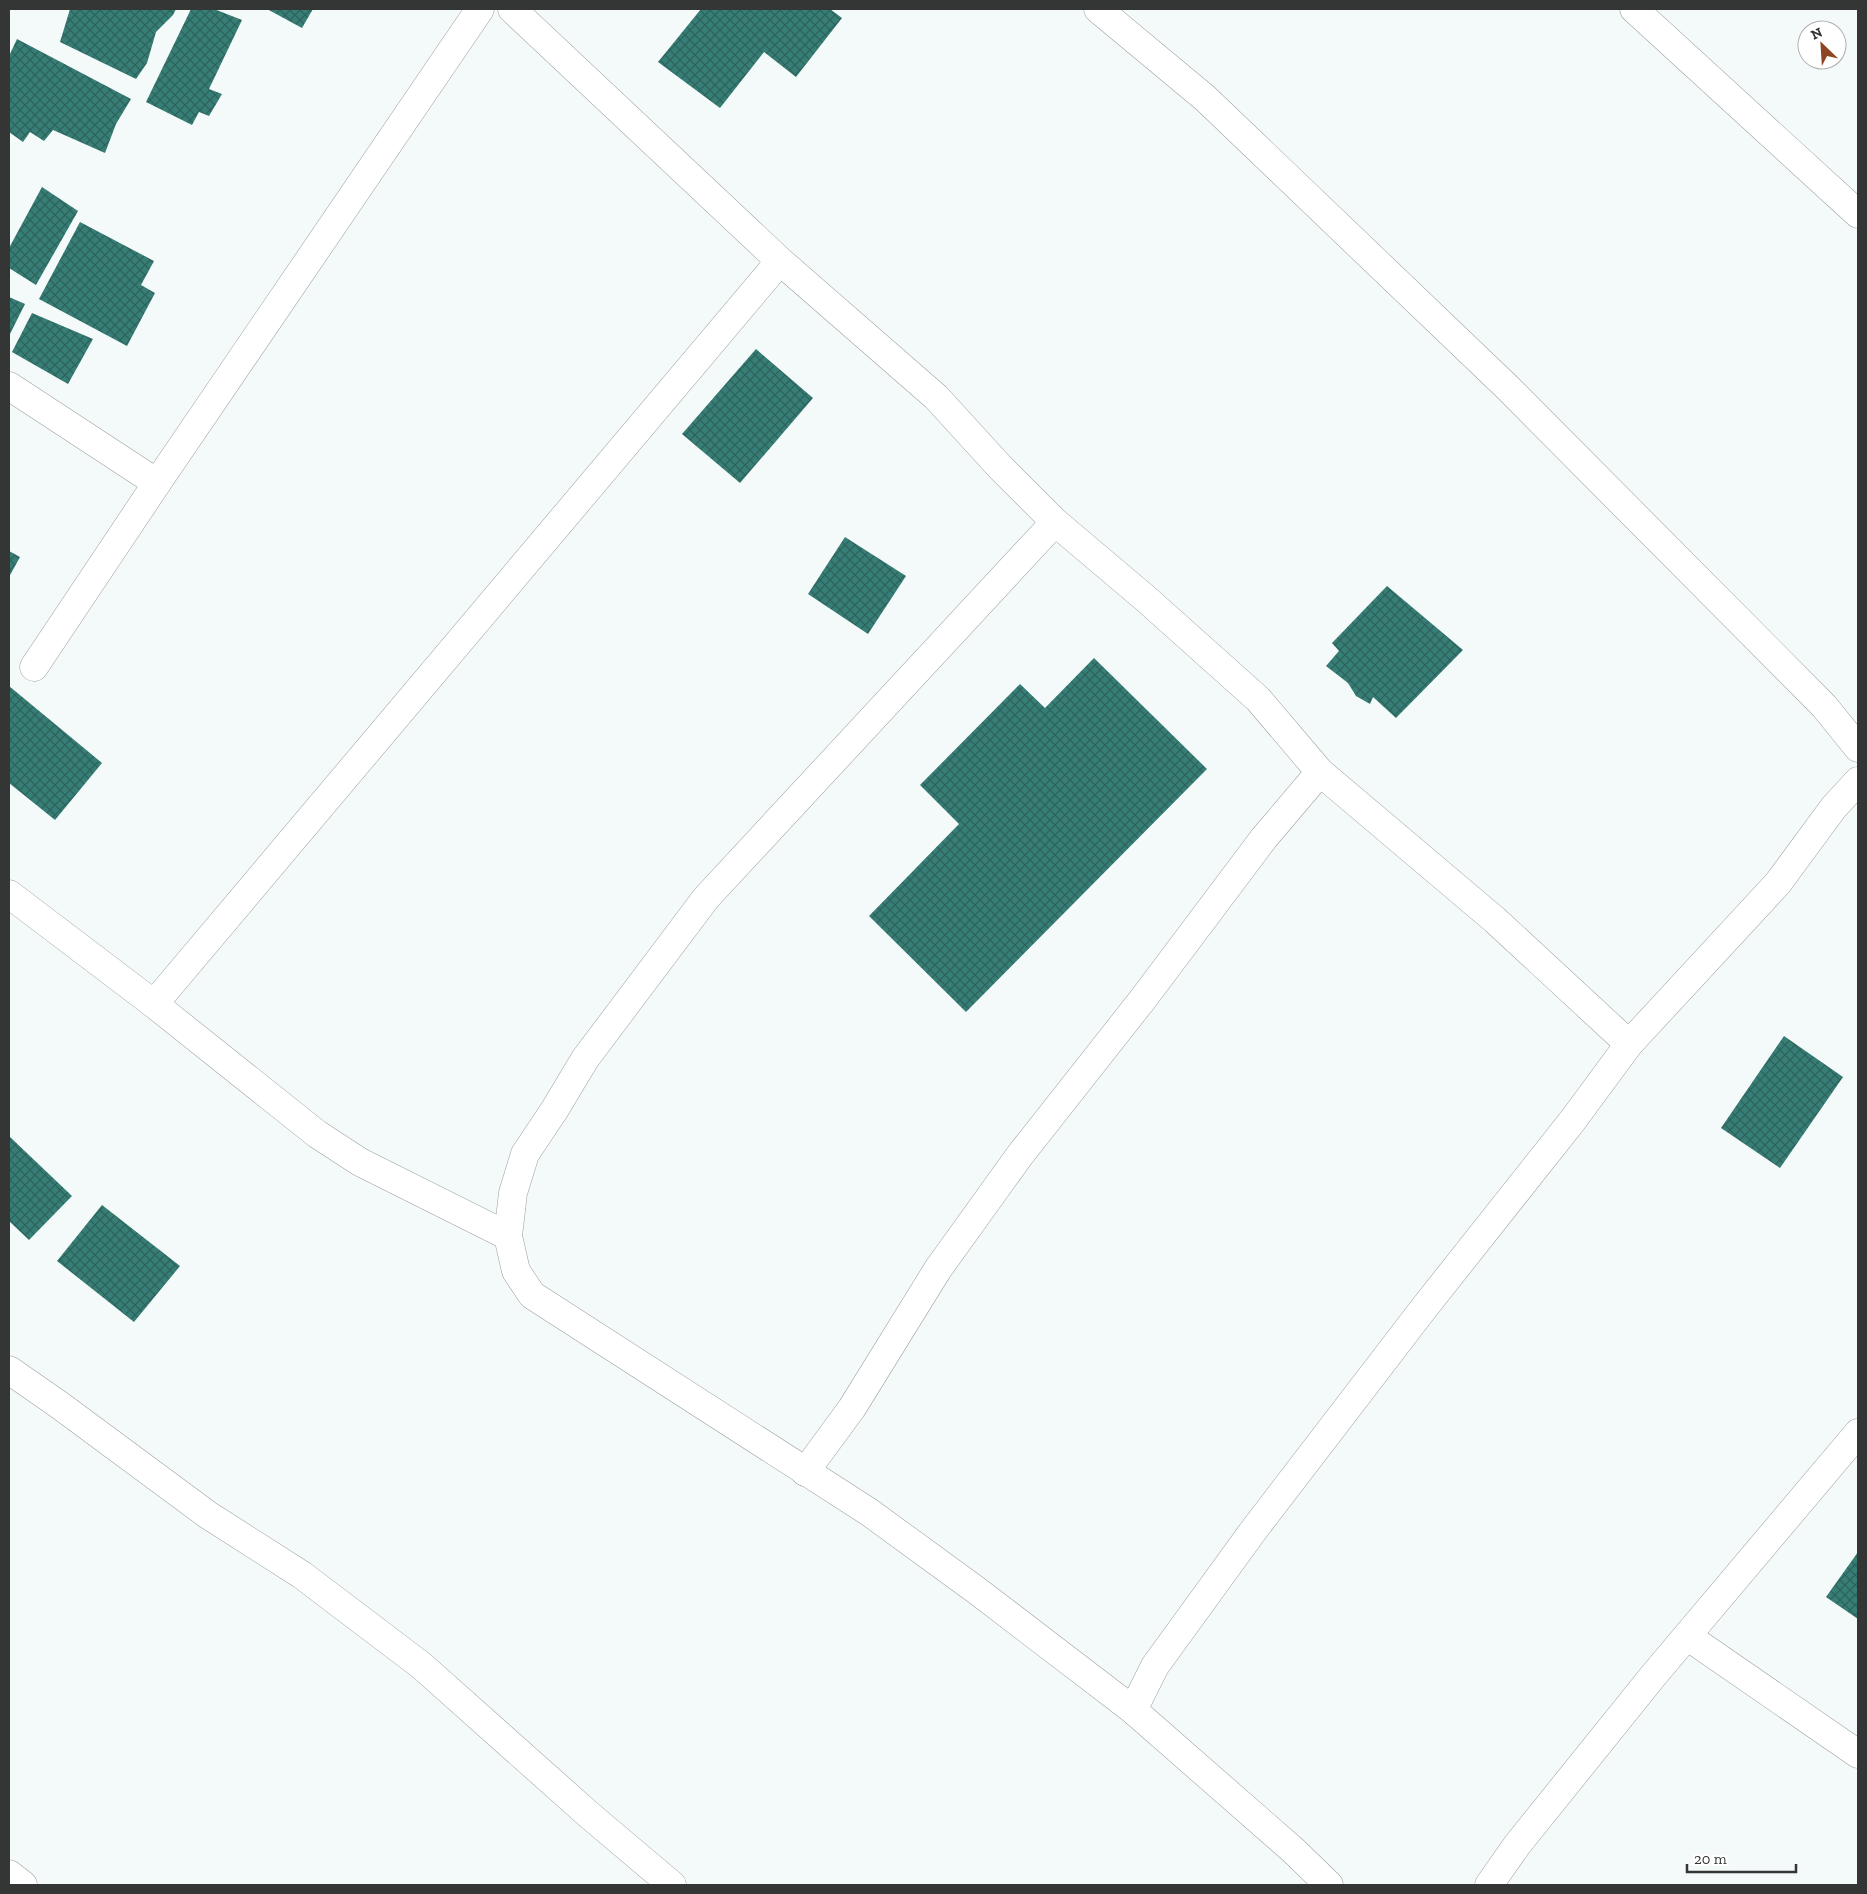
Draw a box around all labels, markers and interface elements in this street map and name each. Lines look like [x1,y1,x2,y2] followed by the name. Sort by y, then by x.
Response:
[1797,20,1847,70] north arrow
[1808,24,1825,44] text: N
[1687,1842,1796,1874] scale bar
[1694,1850,1727,1868] text: 20 m

